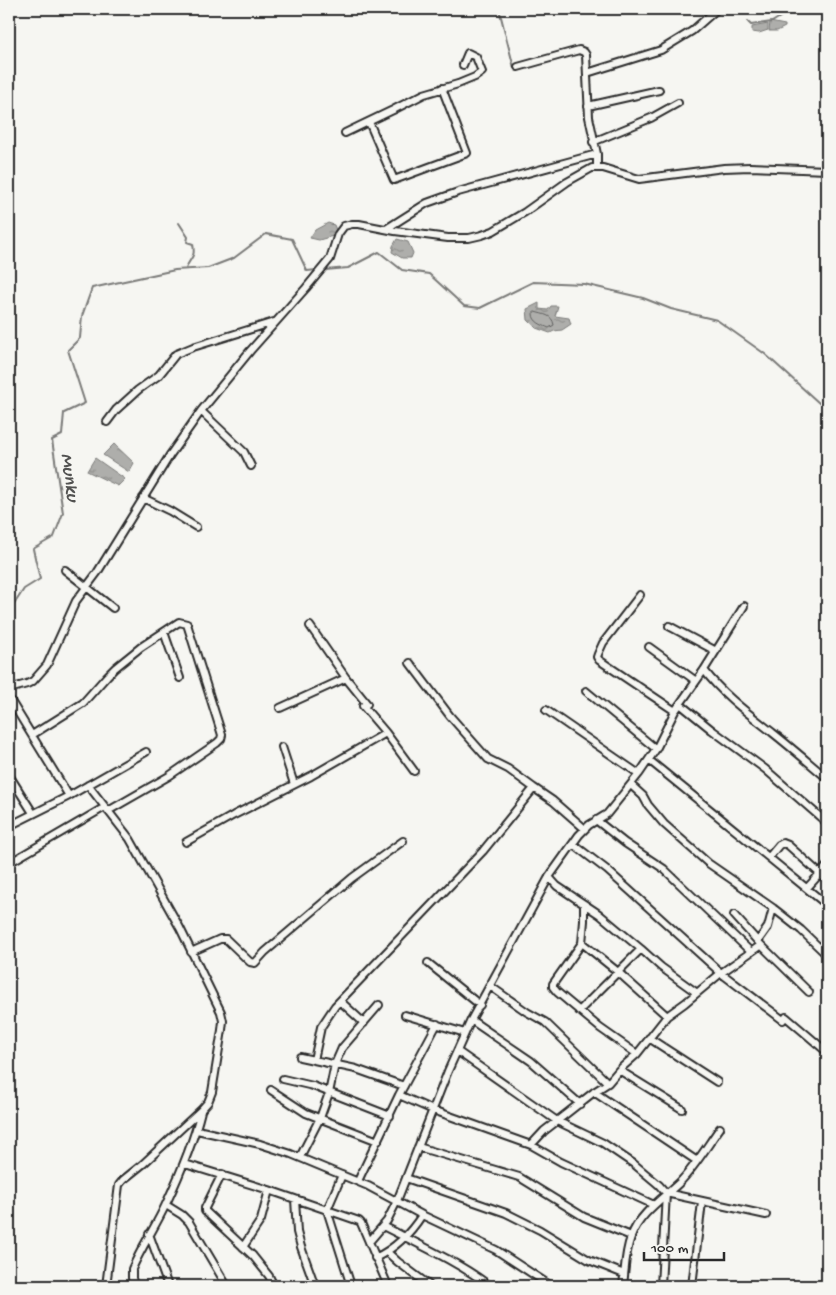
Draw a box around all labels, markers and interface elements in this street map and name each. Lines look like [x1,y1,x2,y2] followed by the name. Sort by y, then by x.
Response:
[54,452,84,505] water label: Munku
[644,1230,724,1262] scale bar
[650,1240,689,1258] text: 100 m

